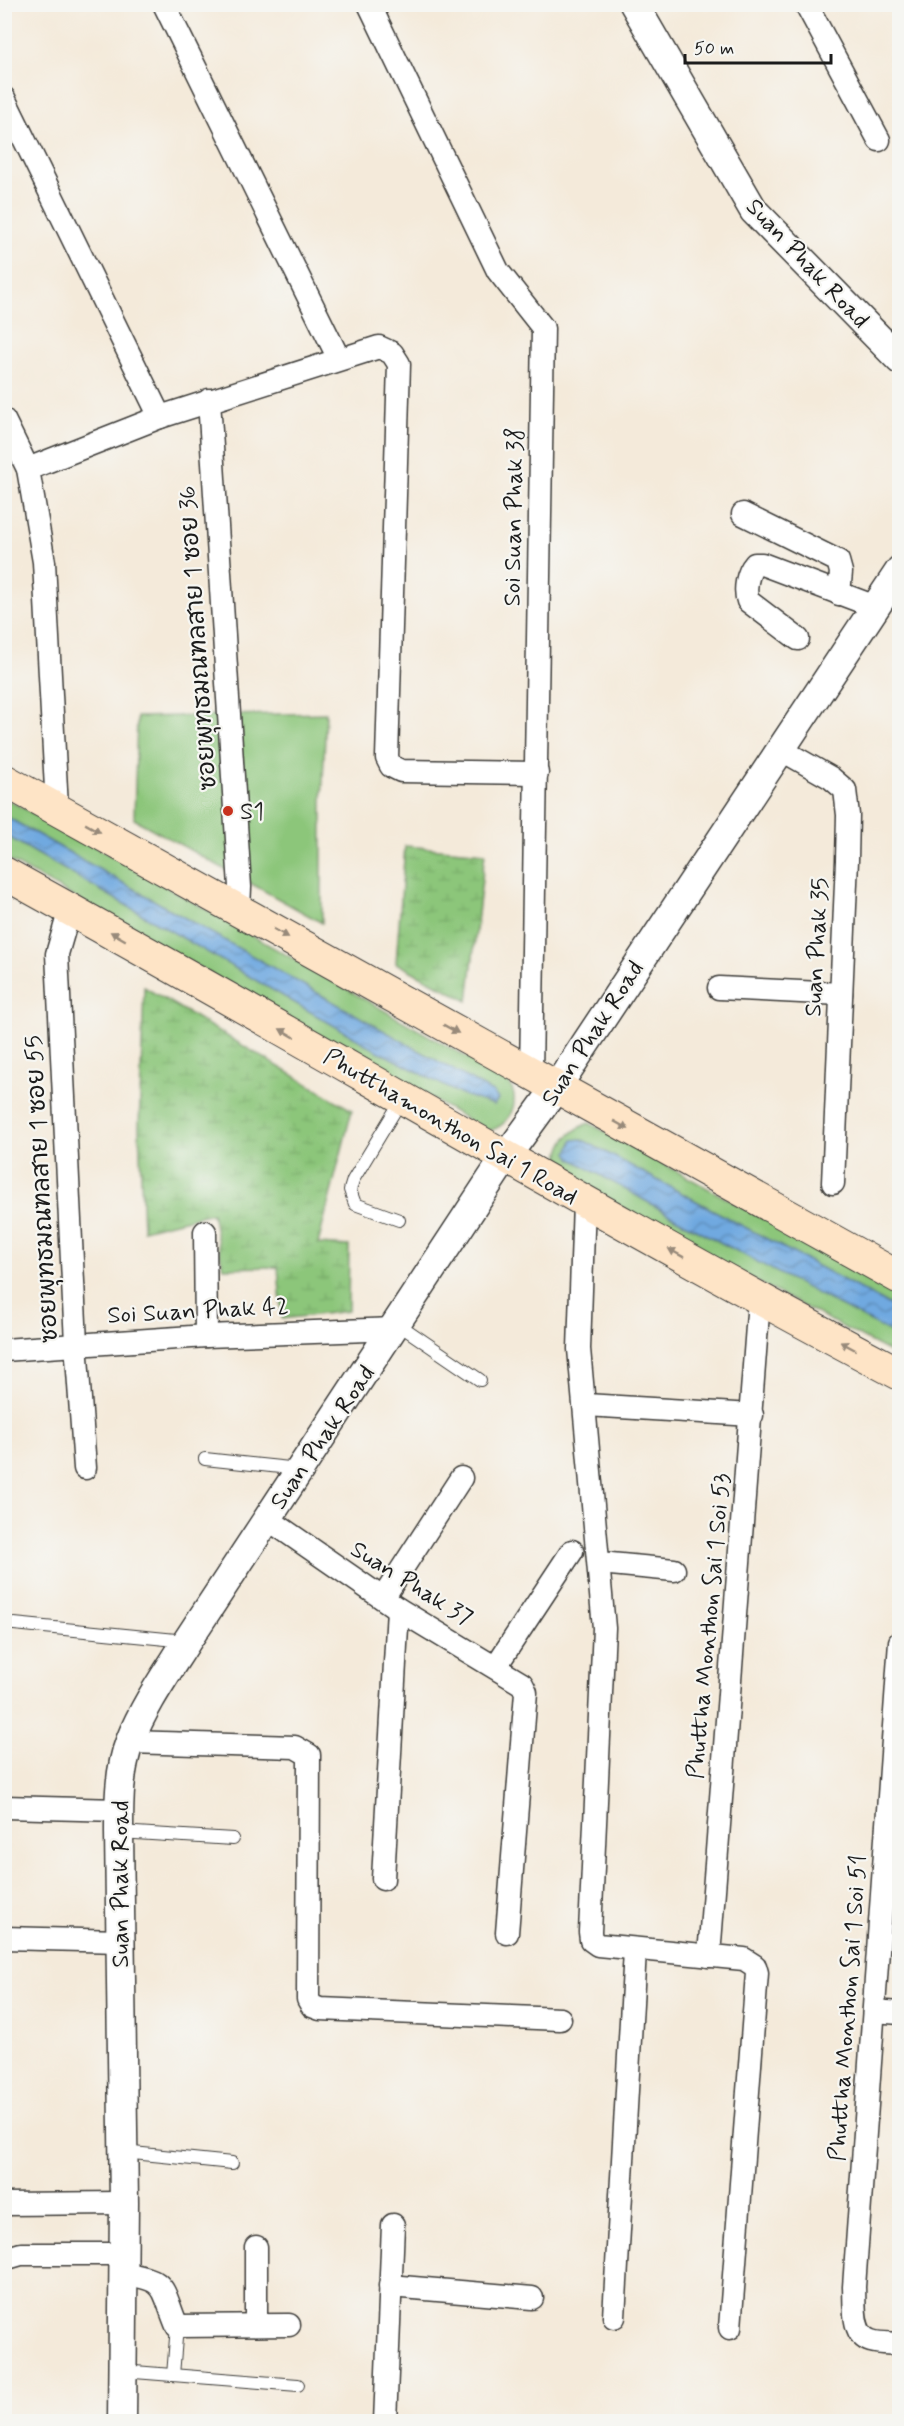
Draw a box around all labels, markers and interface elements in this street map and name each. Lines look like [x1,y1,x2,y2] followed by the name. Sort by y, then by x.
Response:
[685,27,830,65] scale bar
[694,37,734,61] text: 50 m
[738,192,875,336] street label: Suan Phak Road
[497,427,532,607] street label: Soi Suan Phak 38
[172,484,226,791] street label: ซอยพุทธมณฑลสาย 1 ซอย 36
[240,797,264,828] place label: S1
[221,804,235,818] marker: S1
[84,823,101,833] one-way arrow
[798,877,837,1017] street label: Suan Phak 35
[273,928,290,938] one-way arrow
[110,931,126,942] one-way arrow
[535,955,652,1112] street label: Suan Phak Road
[443,1024,460,1034] one-way arrow
[279,1028,296,1038] one-way arrow
[19,1034,67,1344] street label: ซอยพุทธมณฑลสาย 1 ซอย 55
[317,1042,583,1213] street label: Phutthamonthon Sai 1 Road
[613,1120,630,1130] one-way arrow
[668,1248,684,1259] one-way arrow
[107,1291,290,1332] street label: Soi Suan Phak 42
[839,1342,856,1351] one-way arrow
[264,1360,383,1516] street label: Suan Phak Road
[681,1472,738,1780] street label: Phuttha Monthon Sai 1 Soi 53
[344,1534,478,1634] street label: Suan Phak 37
[106,1800,137,1968] street label: Suan Phak Road
[822,1854,875,2162] street label: Phuttha Monthon Sai 1 Soi 51

